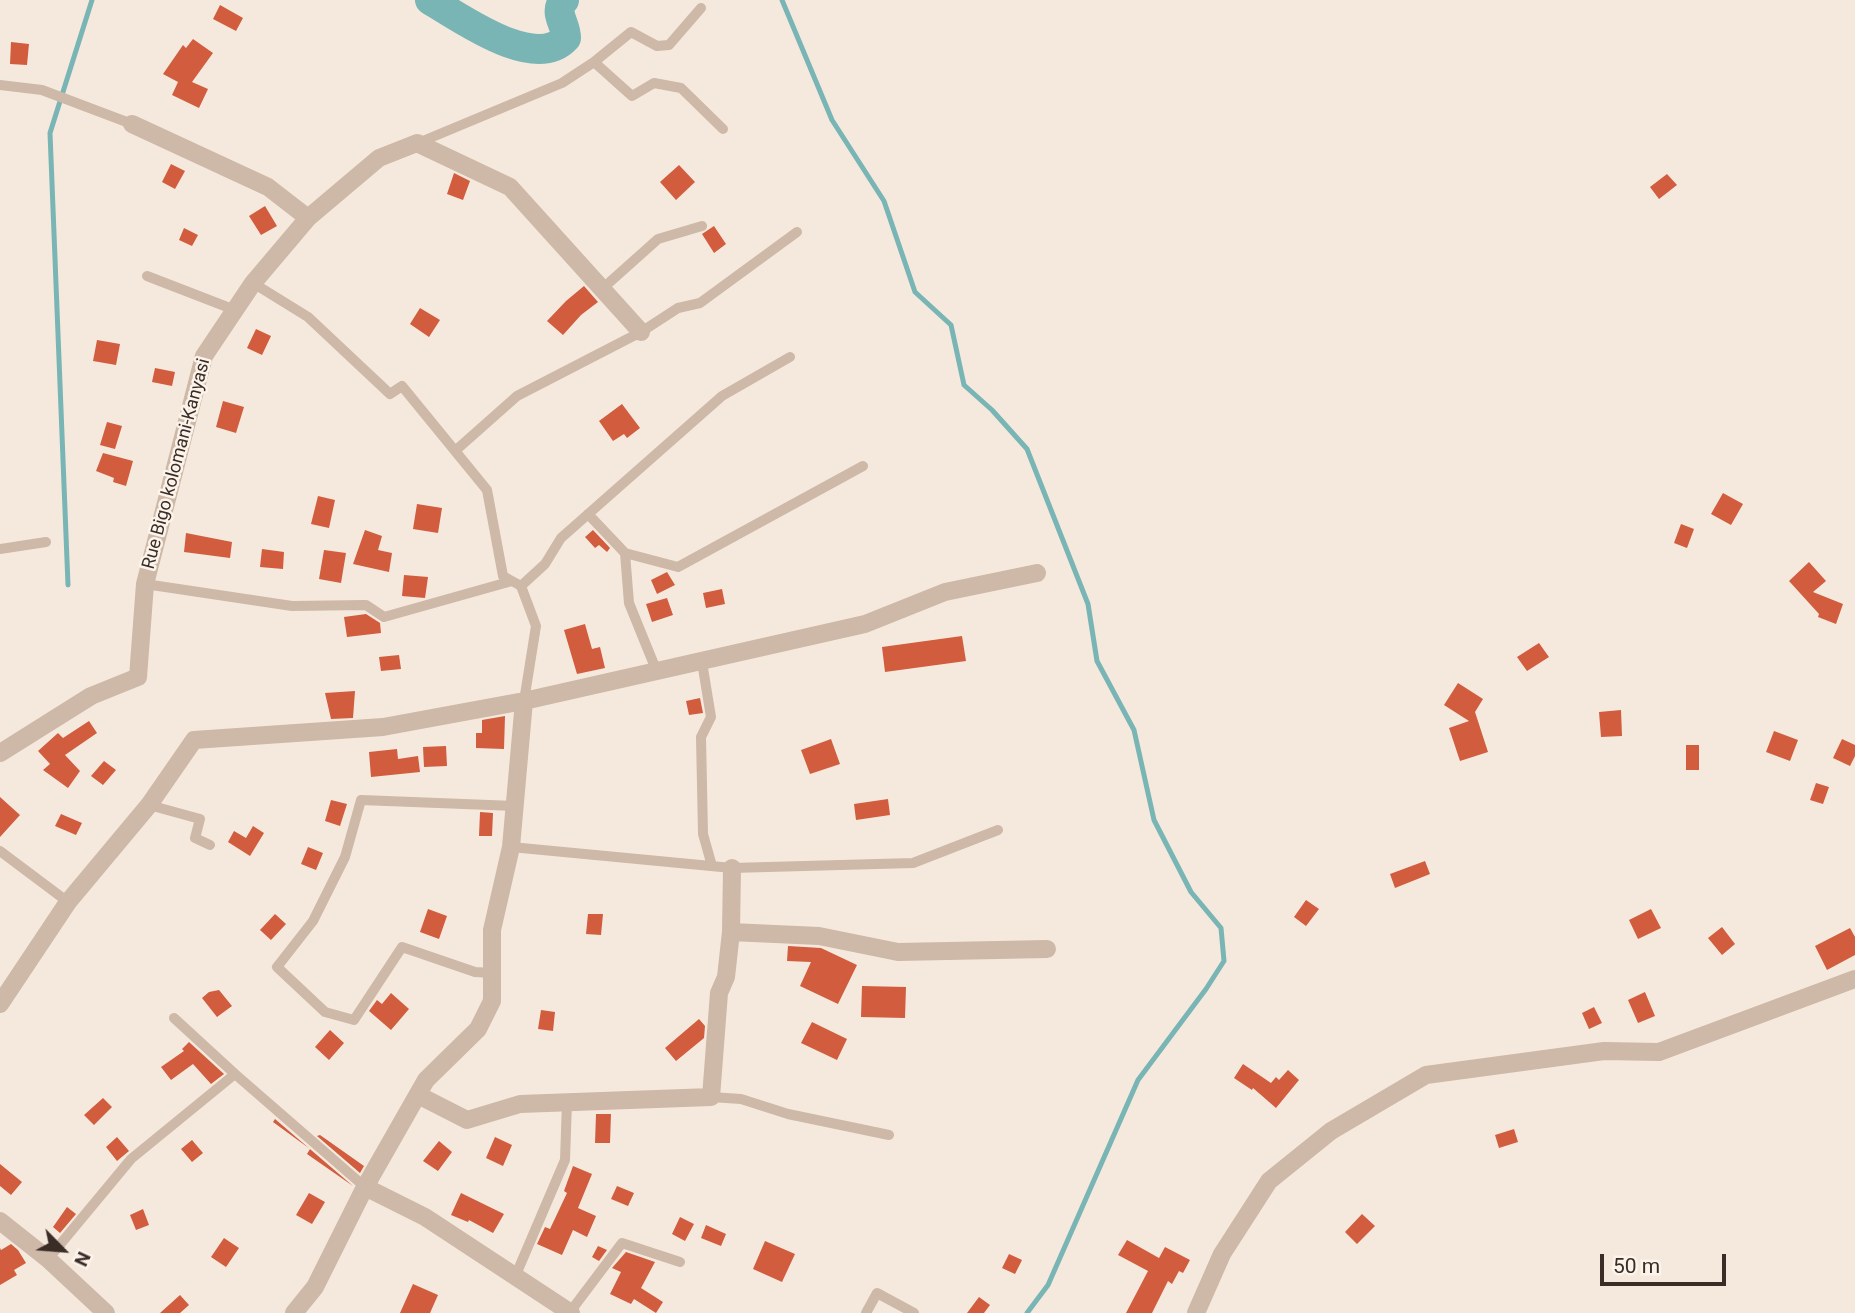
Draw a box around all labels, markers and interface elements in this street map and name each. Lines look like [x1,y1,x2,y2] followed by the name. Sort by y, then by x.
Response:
[138,356,216,572] street label: Rue Bigo kolomani-Kanyasi
[28,1215,98,1285] north arrow
[1603,1240,1729,1284] scale bar
[69,1248,96,1270] text: N
[1613,1254,1660,1278] text: 50 m

